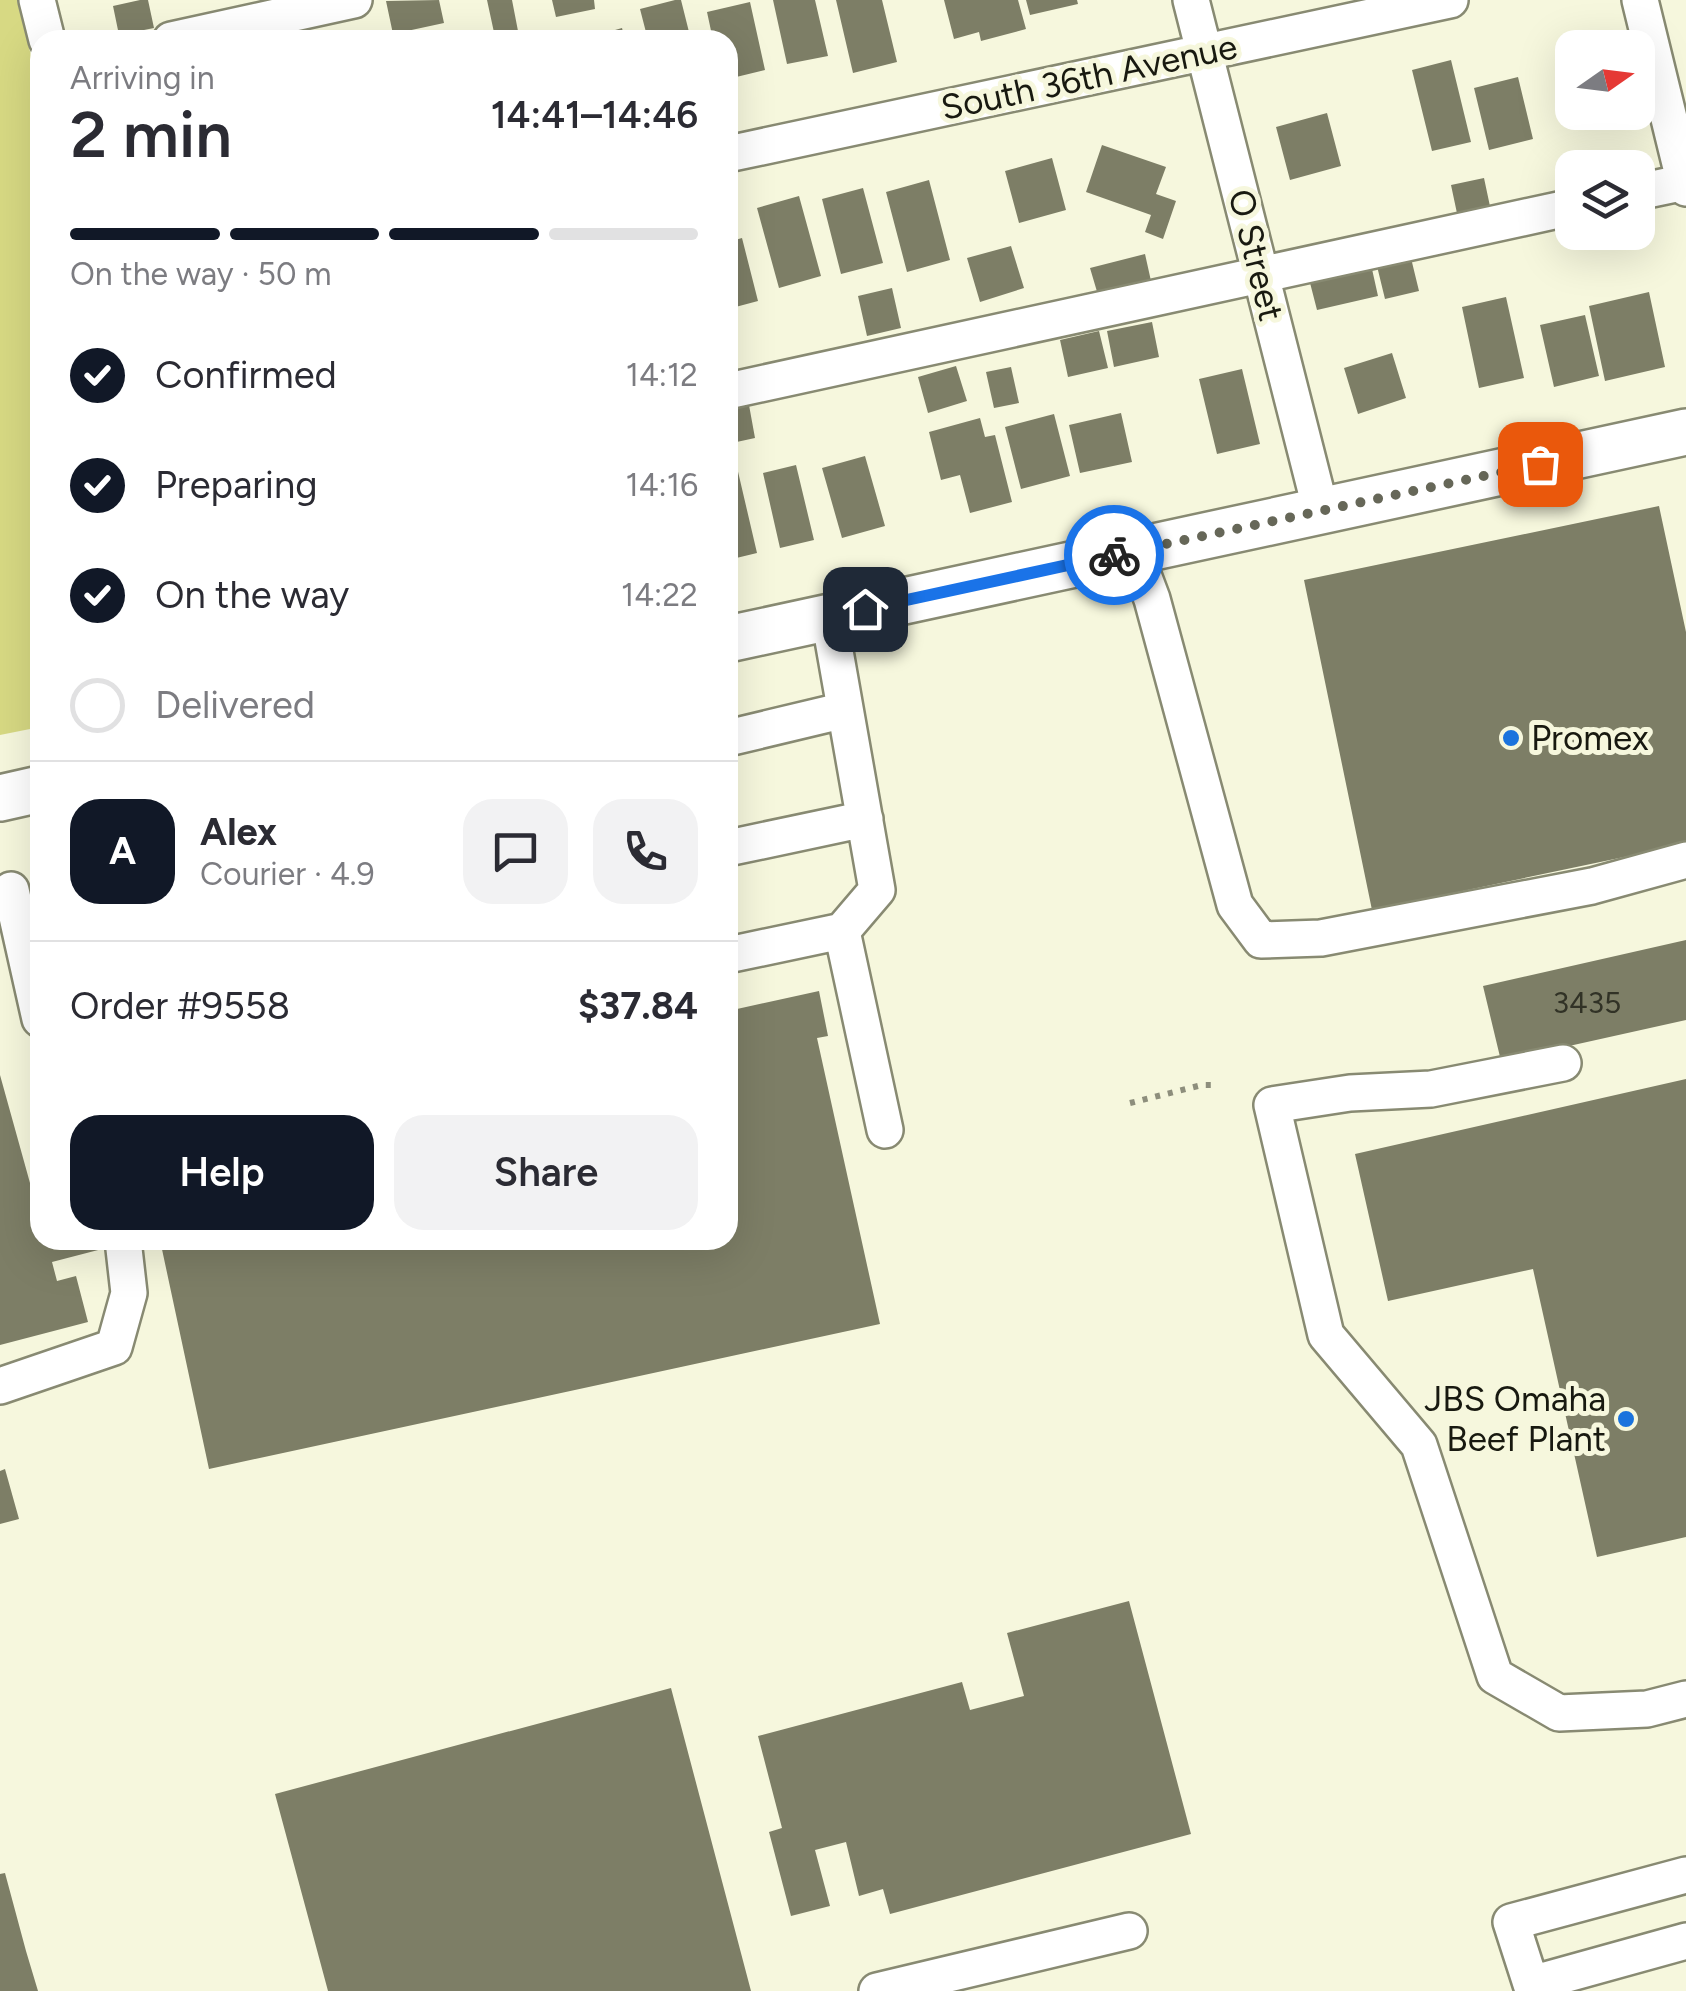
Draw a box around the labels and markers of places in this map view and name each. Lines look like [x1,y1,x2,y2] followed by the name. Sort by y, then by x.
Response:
[1498,422,1583,507] pin
[823,567,908,652] pin
[1531,717,1649,759] place label: Promex
[1500,727,1522,749] marker: Promex
[1424,1378,1606,1460] place label: JBS Omaha Beef Plant
[1615,1408,1637,1430] marker: JBS Omaha Beef Plant

